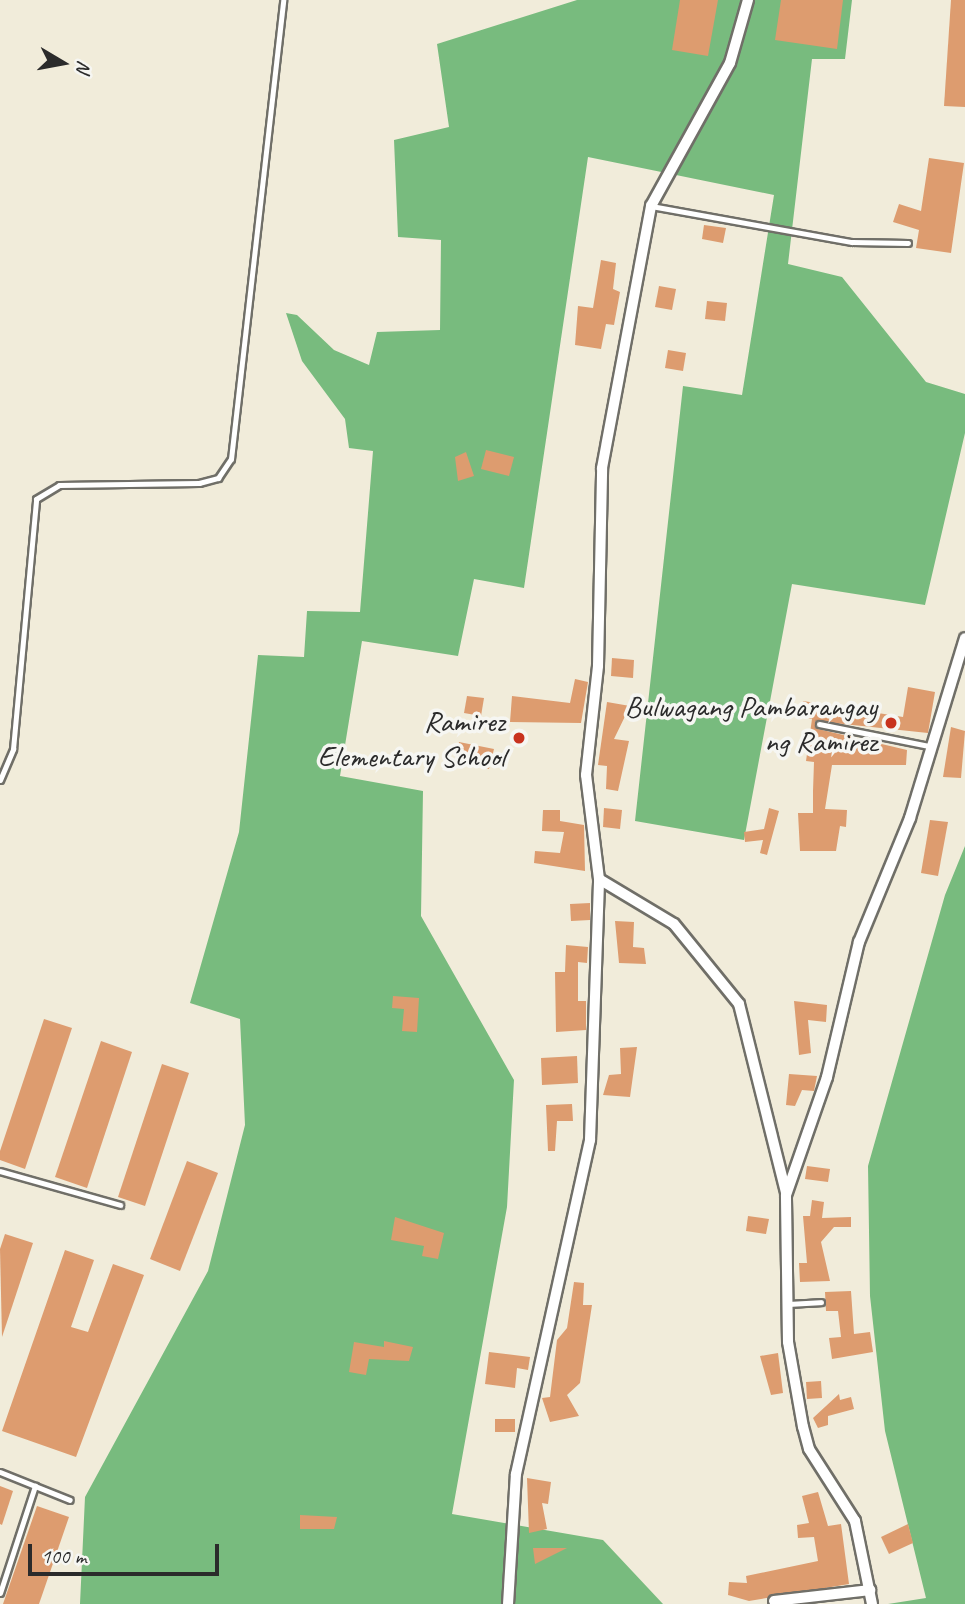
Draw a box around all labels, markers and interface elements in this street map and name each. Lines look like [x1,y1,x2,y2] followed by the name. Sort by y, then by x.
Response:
[28,28,98,98] north arrow
[71,59,97,75] text: N
[625,688,877,758] place label: Bulwagang Pambarangay ng Ramirez
[318,703,505,774] place label: Ramirez Elementary School
[883,715,899,731] marker: Bulwagang Pambarangay ng Ramirez
[511,730,527,746] marker: Ramirez Elementary School
[32,1530,222,1574] scale bar
[41,1543,86,1569] text: 100 m

